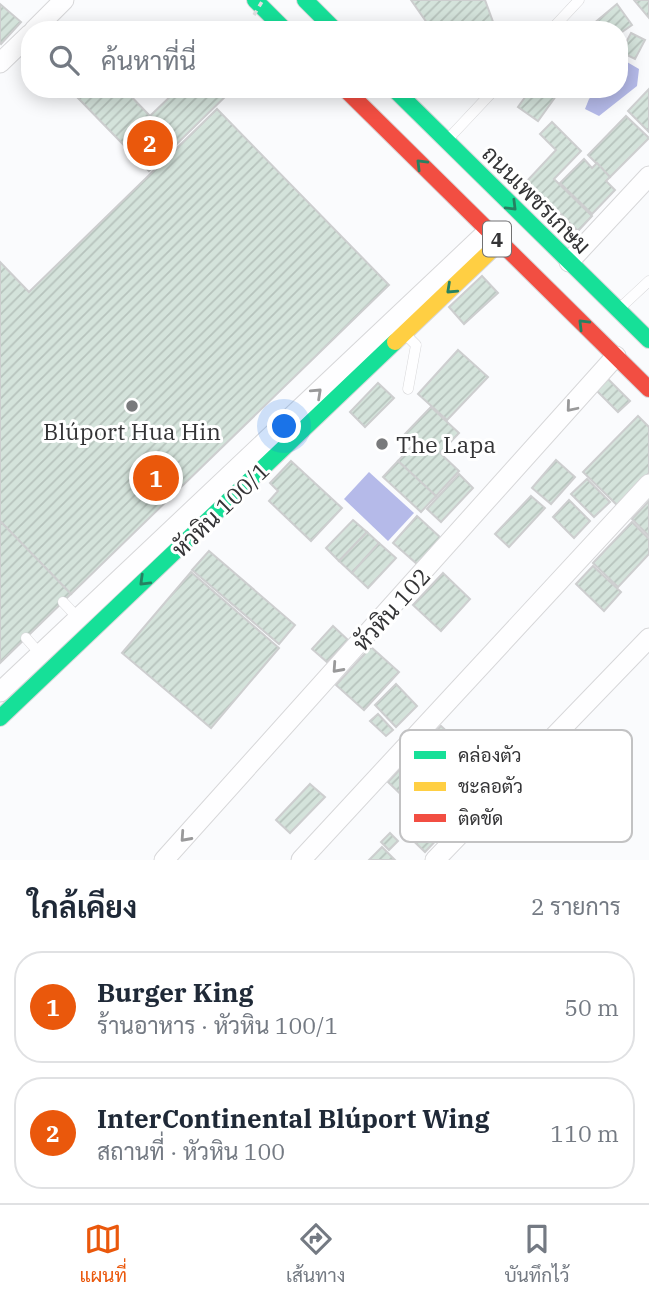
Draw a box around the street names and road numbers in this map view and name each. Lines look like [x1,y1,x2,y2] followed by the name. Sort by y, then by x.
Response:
[476,138,598,260] street label: ถนนเพชรเกษม
[483,222,511,256] road number: 4
[165,455,275,563] street label: หัวหิน 100/1
[346,561,436,657] street label: หัวหิน 102

